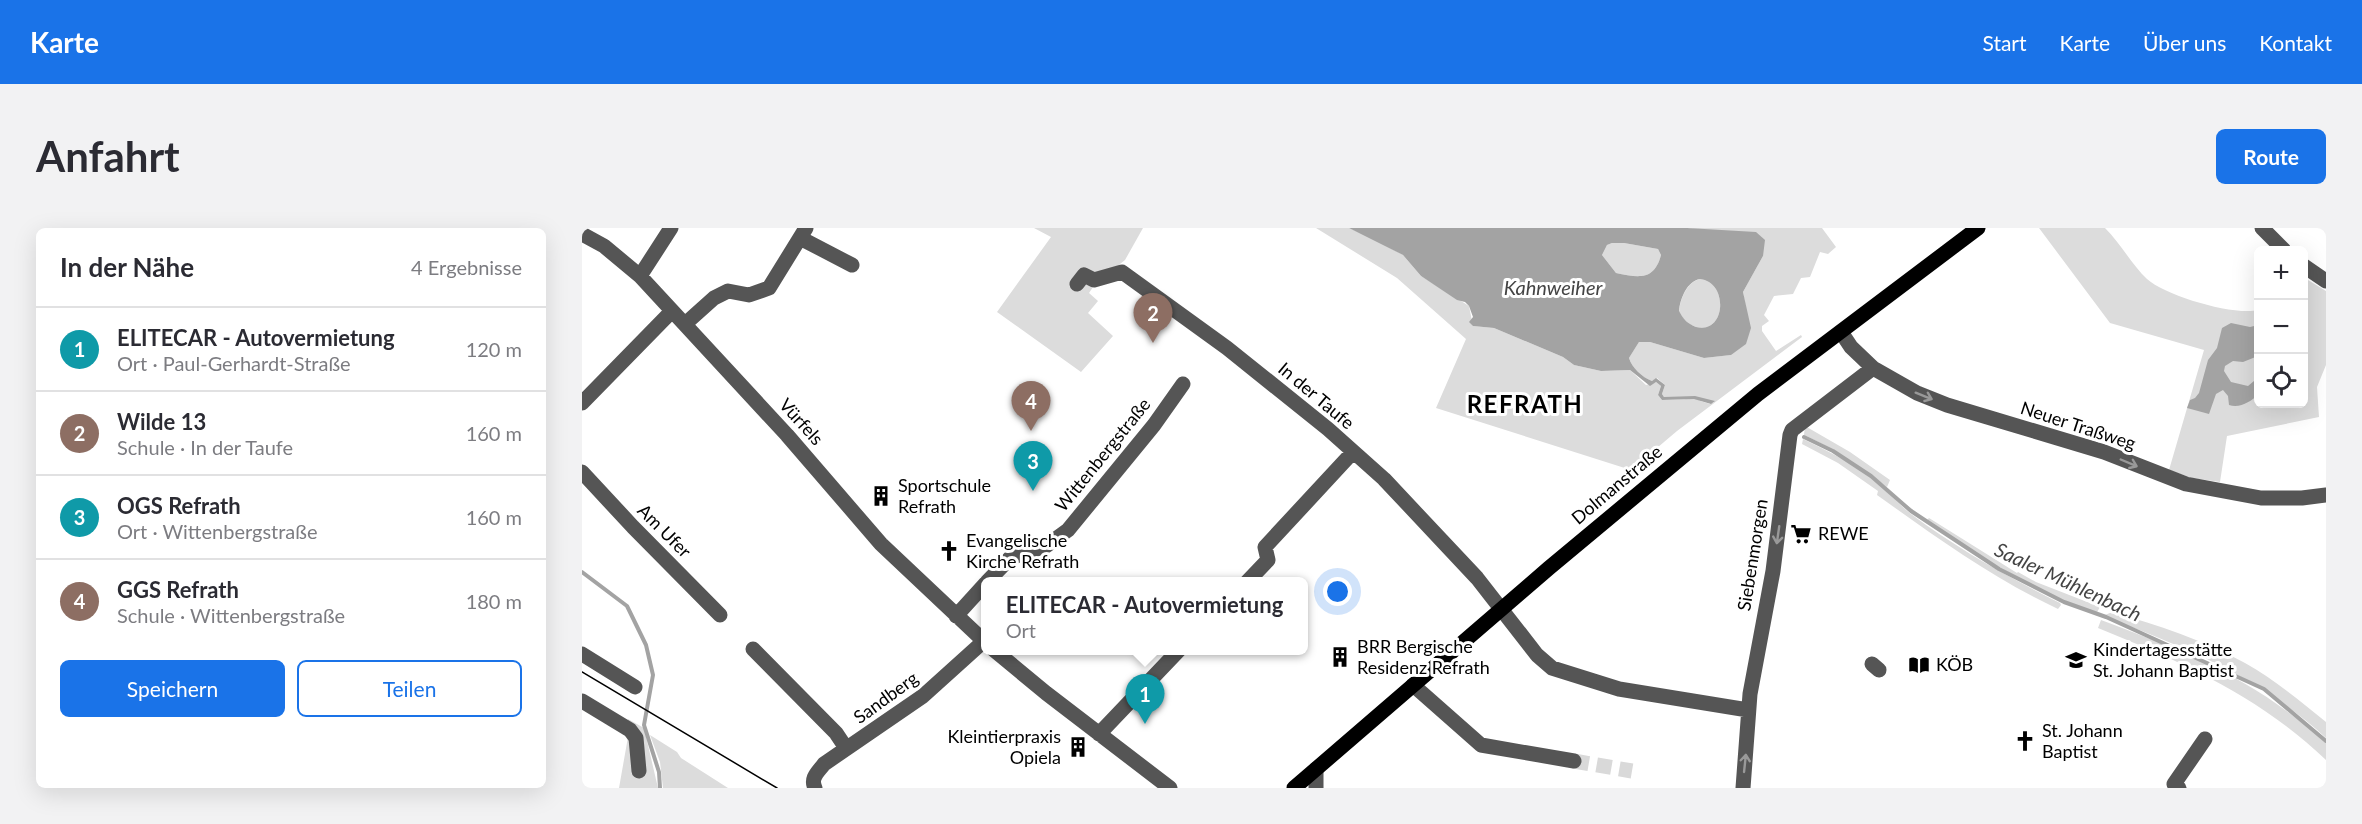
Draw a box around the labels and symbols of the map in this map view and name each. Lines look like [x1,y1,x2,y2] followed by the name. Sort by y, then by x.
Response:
[1504,275,1603,299] water label: Kahnweiher
[1134,294,1172,343] pin: 2
[1274,357,1359,433] street label: In der Taufe
[1012,382,1050,431] pin: 4
[1467,389,1583,418] district label: REFRATH
[1914,391,1933,402] one-way arrow
[775,393,829,449] street label: Vürfels
[1050,393,1155,516] street label: Wittenbergstraße
[2018,396,2139,454] street label: Neuer Traßweg
[1567,440,1666,528] street label: Dolmanstraße
[1014,442,1052,491] pin: 3
[2120,458,2138,469] one-way arrow
[898,474,991,517] place label: Sportschule Refrath
[869,484,893,508] building icon: Sportschule Refrath
[1732,497,1772,612] street label: Siebenmorgen
[633,499,696,562] street label: Am Ufer
[1789,522,1813,546] supermarket icon: REWE
[1818,522,1869,544] place label: REWE
[1772,525,1783,545] one-way arrow
[966,529,1079,572] place label: Evangelische Kirche Refrath
[1991,537,2146,626] water label: Saaler Mühlenbach
[937,539,961,563] church icon: Evangelische Kirche Refrath
[1323,577,1352,606] your location
[1357,635,1490,678] place label: BRR Bergische Residenz Refrath
[2093,638,2235,681] place label: Kindertagesstätte St. Johann Baptist
[1328,645,1352,669] building icon: BRR Bergische Residenz Refrath
[2064,648,2088,672] school or university icon: Kindertagesstätte St. Johann Baptist
[1907,653,1931,677] library icon: KÖB
[1936,653,1973,675] place label: KÖB
[849,667,922,728] street label: Sandberg
[1126,674,1164,724] pin: 1
[2042,719,2123,762] place label: St. Johann Baptist
[947,725,1061,768] place label: Kleintierpraxis Opiela
[2013,729,2037,753] church icon: St. Johann Baptist
[1066,735,1090,759] building icon: Kleintierpraxis Opiela
[1740,754,1751,774] one-way arrow

